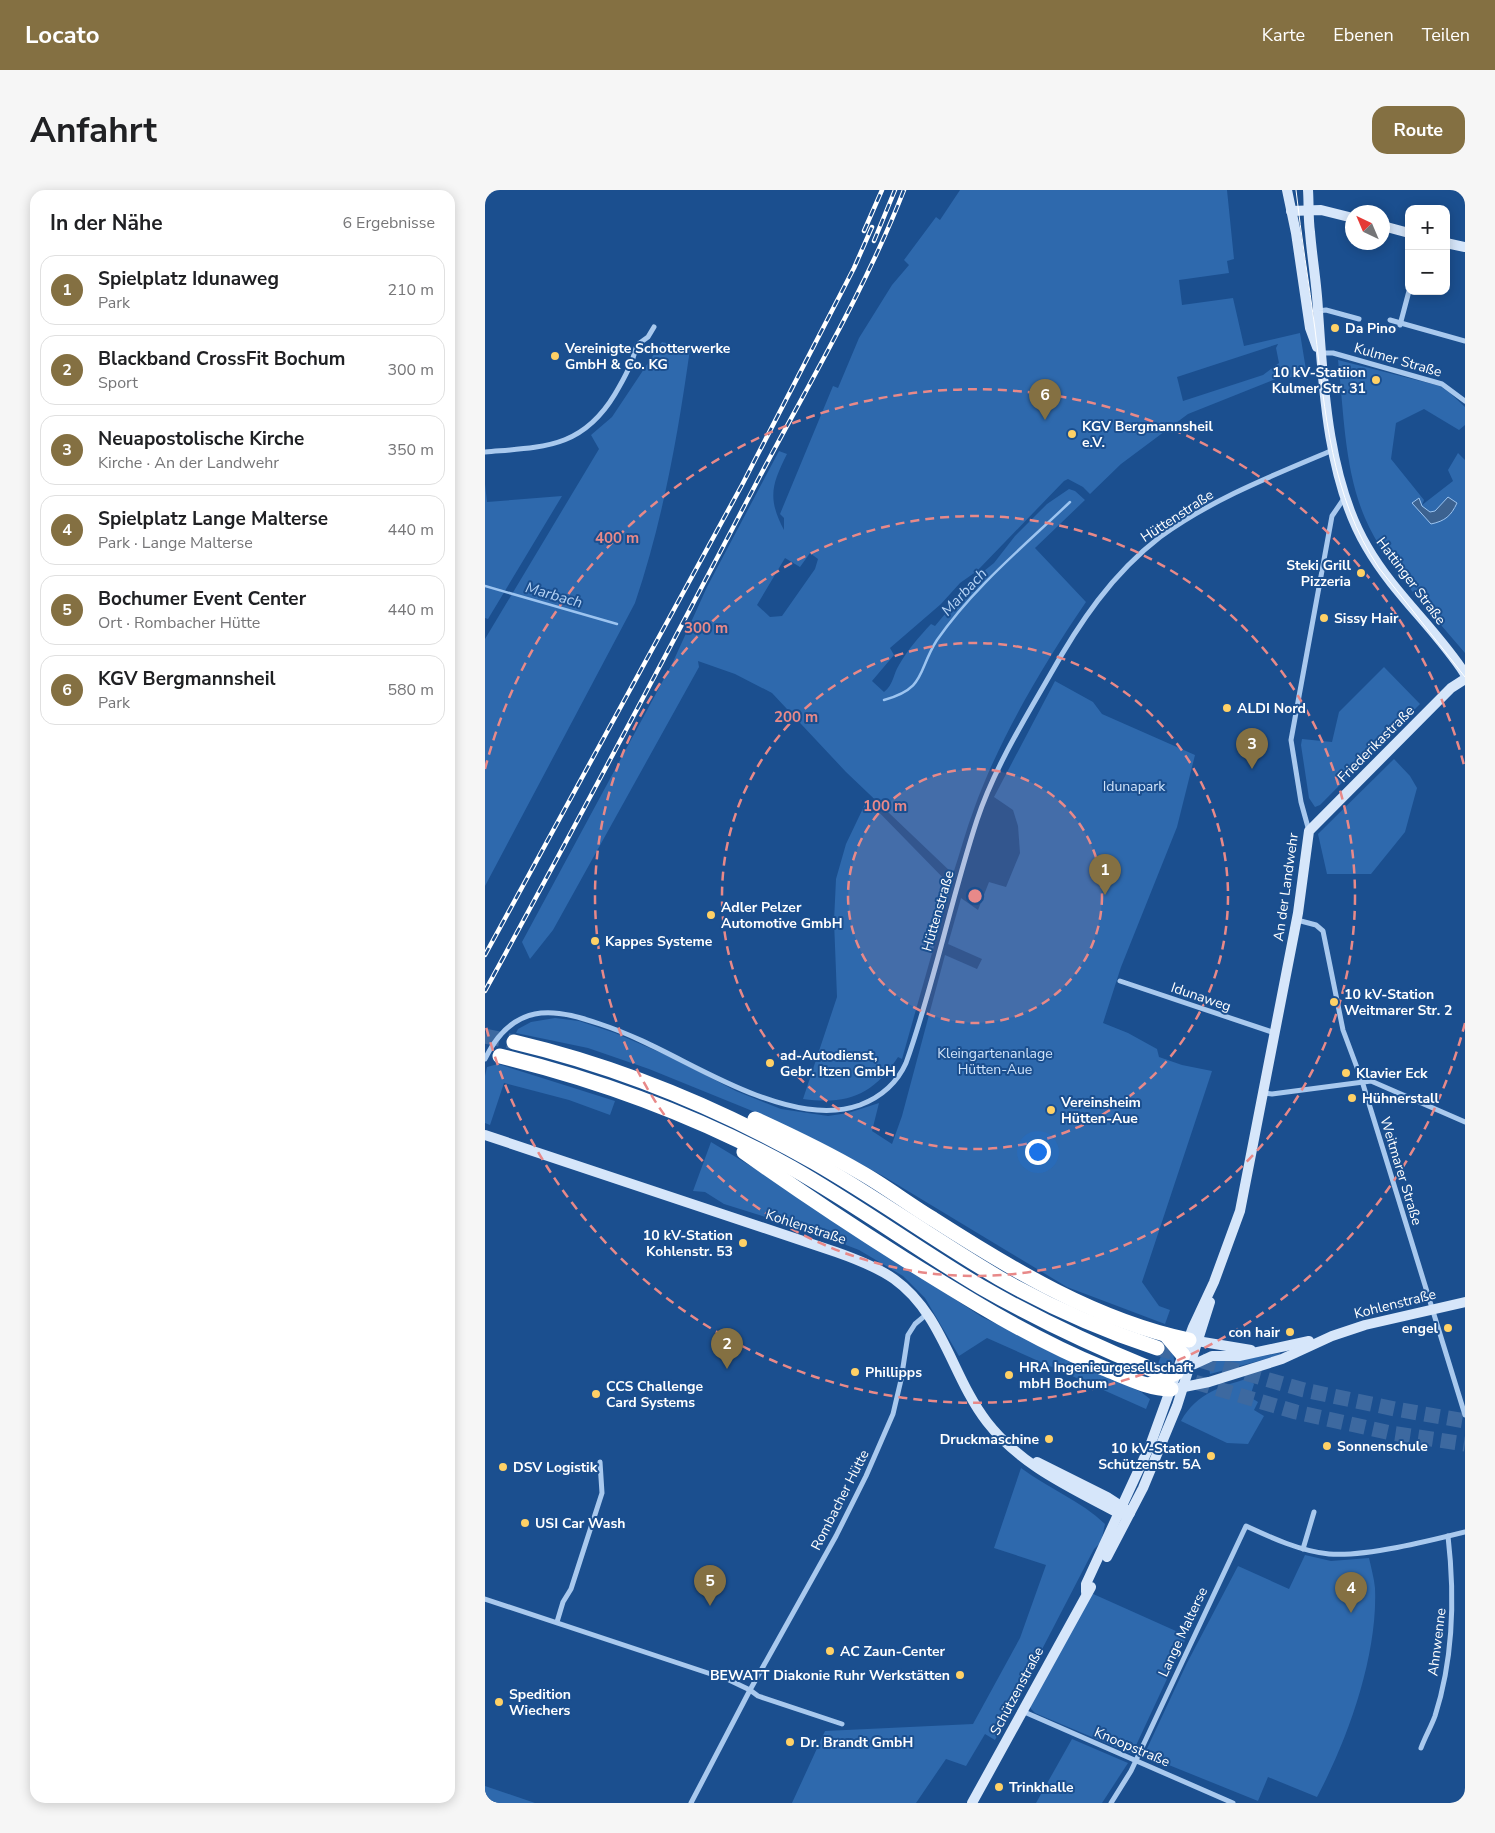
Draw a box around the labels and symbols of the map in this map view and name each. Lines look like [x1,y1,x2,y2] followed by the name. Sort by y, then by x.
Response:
[1345,205,1390,250] north arrow
[1345,319,1396,338] place label: Da Pino
[1329,322,1341,334] marker: Da Pino
[1352,338,1444,382] street label: Kulmer Straße
[564,339,731,374] place label: Vereinigte Schotterwerke GmbH & Co. KG
[549,350,561,362] marker: Vereinigte Schotterwerke GmbH & Co. KG
[1272,363,1366,398] place label: 10 kV-Statiion Kulmer Str. 31
[1370,374,1382,386] marker: 10 kV-Statiion Kulmer Str. 31
[1029,379,1061,420] pin: 6
[1082,417,1213,452] place label: KGV Bergmannsheil e.V.
[1066,428,1078,440] marker: KGV Bergmannsheil e.V.
[1137,485,1217,547] street label: Hüttenstraße
[595,528,639,548] text: 400 m
[1372,533,1450,629] street label: Hattinger Straße
[1286,556,1352,591] place label: Steki Grill Pizzeria
[937,564,991,620] water label: Marbach
[1355,567,1367,579] marker: Steki Grill Pizzeria
[523,577,585,613] water label: Marbach
[1334,609,1399,628] place label: Sissy Hair
[1318,612,1330,624] marker: Sissy Hair
[684,618,728,638] text: 300 m
[1237,699,1306,718] place label: ALDI Nord
[1333,701,1419,787] street label: Friederikastraße
[1221,702,1233,714] marker: ALDI Nord
[774,707,818,727] text: 200 m
[1236,728,1268,769] pin: 3
[1103,777,1166,796] park label: Idunapark
[863,796,907,816] text: 100 m
[1269,832,1303,942] street label: An der Landwehr
[1089,854,1121,895] pin: 1
[917,868,959,954] street label: Hüttenstraße
[966,887,984,905] centre of rings
[721,898,843,933] place label: Adler Pelzer Automotive GmbH
[705,909,717,921] marker: Adler Pelzer Automotive GmbH
[605,932,713,951] place label: Kappes Systeme
[589,935,601,947] marker: Kappes Systeme
[1168,978,1234,1016] street label: Idunaweg
[1344,985,1452,1020] place label: 10 kV-Station Weitmarer Str. 2
[1328,996,1340,1008] marker: 10 kV-Station Weitmarer Str. 2
[937,1044,1053,1079] park label: Kleingartenanlage Hütten-Aue
[780,1046,896,1081] place label: ad-Autodienst, Gebr. Itzen GmbH
[764,1057,776,1069] marker: ad-Autodienst, Gebr. Itzen GmbH
[1356,1064,1428,1083] place label: Klavier Eck
[1340,1067,1352,1079] marker: Klavier Eck
[1362,1089,1440,1108] place label: Hühnerstall
[1346,1092,1358,1104] marker: Hühnerstall
[1060,1093,1141,1128] place label: Vereinsheim Hütten-Aue
[1045,1104,1057,1116] marker: Vereinsheim Hütten-Aue
[1375,1114,1427,1228] street label: Weitmarer Straße
[1025,1139,1051,1165] your location
[763,1205,849,1249] street label: Kohlenstraße
[643,1226,733,1261] place label: 10 kV-Station Kohlenstr. 53
[737,1237,749,1249] marker: 10 kV-Station Kohlenstr. 53
[1352,1285,1438,1323] street label: Kohlenstraße
[1402,1319,1439,1338] place label: engel
[1442,1322,1454,1334] marker: engel
[1229,1323,1280,1342] place label: con hair
[1284,1326,1296,1338] marker: con hair
[711,1328,743,1369] pin: 2
[1019,1358,1194,1393] place label: HRA Ingenieurgesellschaft mbH Bochum
[865,1363,922,1382] place label: Phillipps
[849,1366,861,1378] marker: Phillipps
[1003,1369,1015,1381] marker: HRA Ingenieurgesellschaft mbH Bochum
[606,1377,704,1412] place label: CCS Challenge Card Systems
[590,1388,602,1400] marker: CCS Challenge Card Systems
[940,1430,1039,1449] place label: Druckmaschine
[1043,1433,1055,1445] marker: Druckmaschine
[1337,1437,1428,1456] place label: Sonnenschule
[1098,1439,1202,1474] place label: 10 kV-Station Schützenstr. 5A
[1321,1440,1333,1452] marker: Sonnenschule
[806,1446,874,1554] street label: Rombacher Hütte
[1205,1450,1217,1462] marker: 10 kV-Station Schützenstr. 5A
[513,1458,598,1477] place label: DSV Logistik
[497,1461,509,1473] marker: DSV Logistik
[535,1514,625,1533] place label: USI Car Wash
[519,1517,531,1529] marker: USI Car Wash
[694,1565,726,1606] pin: 5
[1335,1572,1367,1613] pin: 4
[1154,1584,1212,1680] street label: Lange Malterse
[1423,1607,1451,1677] street label: Ahnwenne
[840,1642,946,1661] place label: AC Zaun-Center
[986,1643,1048,1739] street label: Schützenstraße
[824,1645,836,1657] marker: AC Zaun-Center
[710,1666,950,1685] place label: BEWATT Diakonie Ruhr Werkstätten
[954,1669,966,1681] marker: BEWATT Diakonie Ruhr Werkstätten
[509,1685,571,1720] place label: Spedition Wiechers
[493,1696,505,1708] marker: Spedition Wiechers
[1091,1723,1173,1771] street label: Knoopstraße
[800,1733,913,1752] place label: Dr. Brandt GmbH
[784,1736,796,1748] marker: Dr. Brandt GmbH
[1009,1778,1074,1797] place label: Trinkhalle
[993,1781,1005,1793] marker: Trinkhalle

